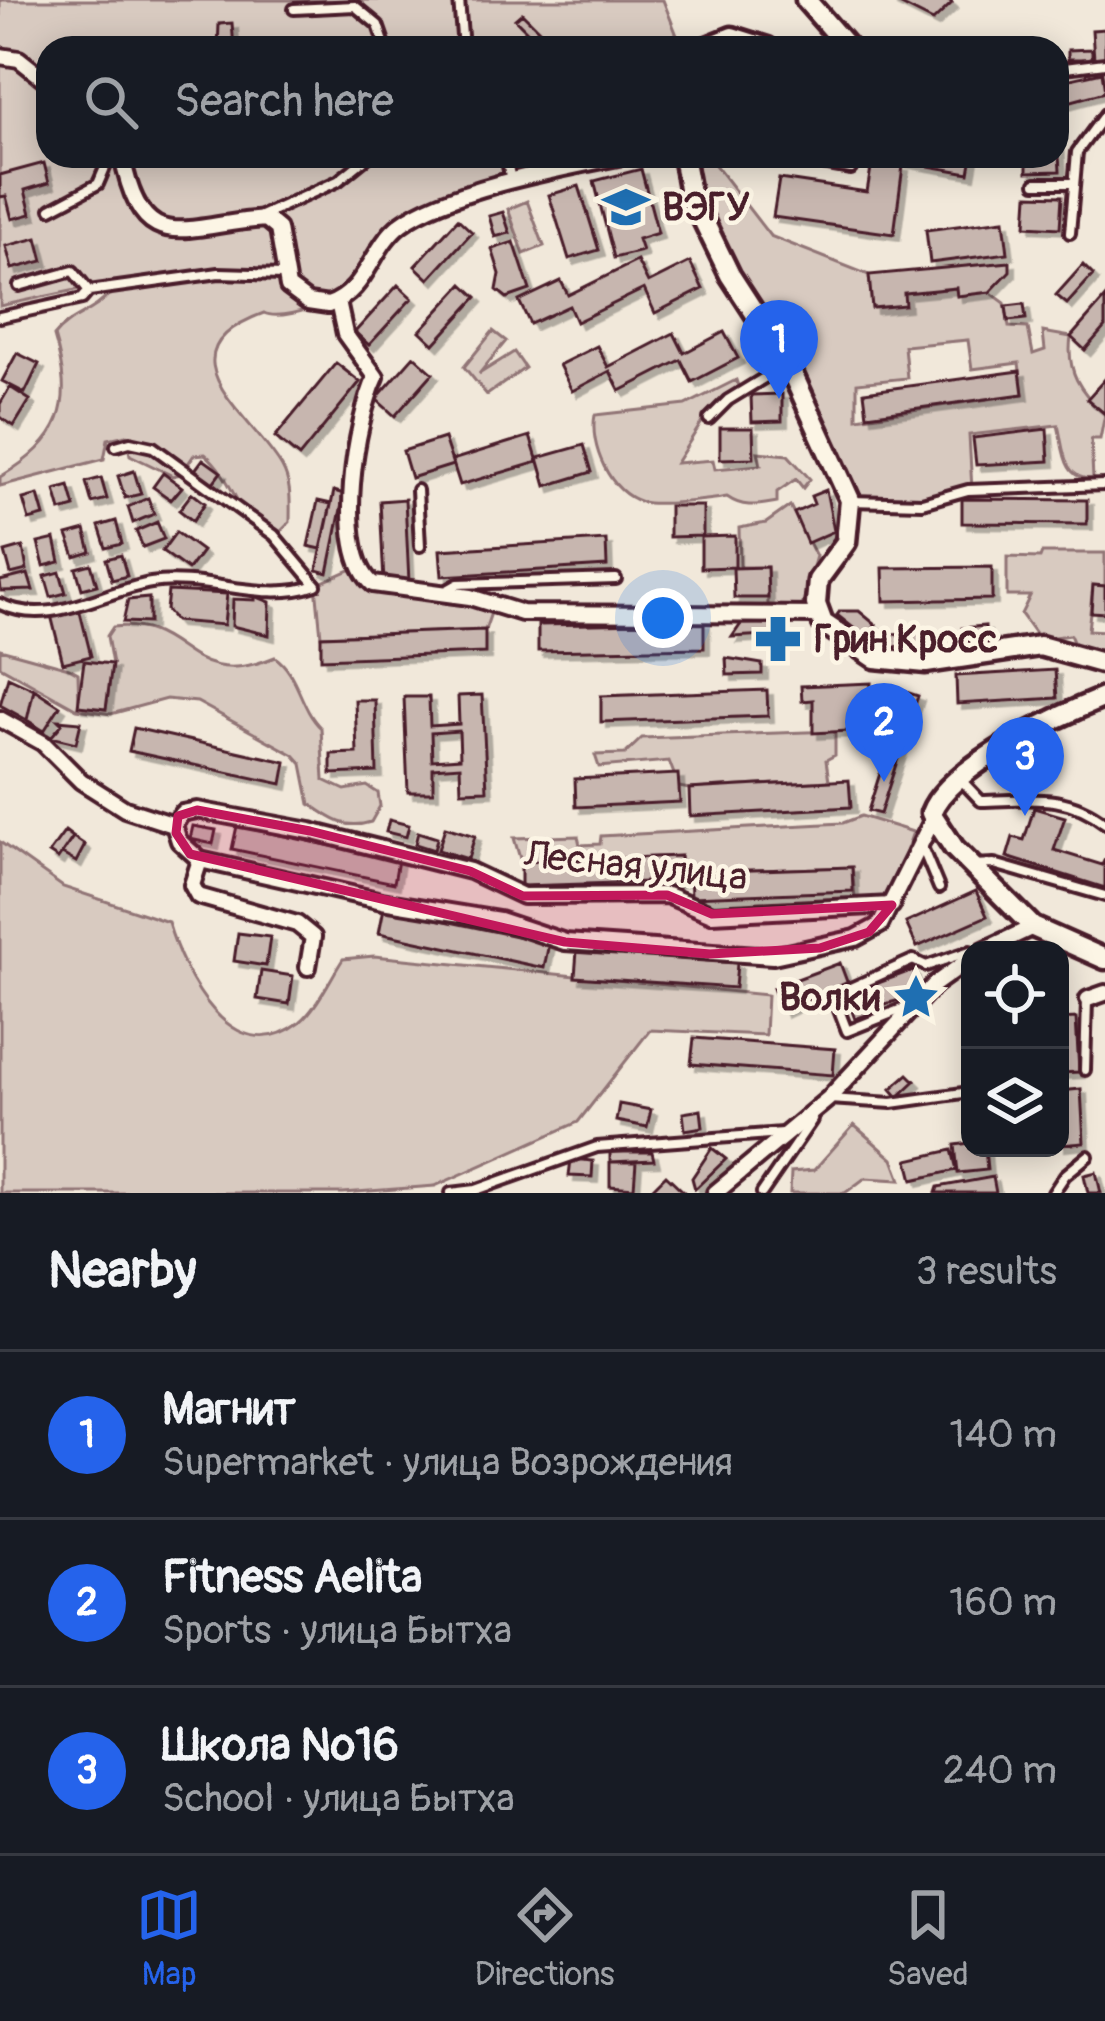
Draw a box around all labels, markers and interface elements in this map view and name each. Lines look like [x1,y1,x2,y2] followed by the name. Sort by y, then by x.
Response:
[36,36,1069,168] search box
[78,69,144,135] icon: search
[174,74,394,130] text: Search here
[601,182,651,232] school or university icon: ВЭГУ
[662,183,750,232] place label: ВЭГУ
[740,300,818,399] pin: 1
[633,588,693,648] your location
[753,614,803,664] pharmacy icon: Грин Кросс
[814,615,998,664] place label: Грин Кросс
[845,683,923,782] pin: 2
[986,717,1064,816] pin: 3
[521,830,750,902] street label: Лесная улица
[961,941,1069,1157] map controls
[961,941,1069,1049] button: locate
[891,972,941,1022] place icon: Волки
[779,973,881,1022] place label: Волки
[961,1049,1069,1157] button: layers
[48,1239,196,1303] text: Nearby
[916,1247,1057,1296] text: 3 results
[162,1382,296,1438] text: Магнит
[79,1410,95,1459] text: 1
[949,1410,1057,1459] text: 140 m
[162,1438,733,1487] text: Supermarket · улица Возрождения
[162,1550,422,1606] text: Fitness Aelita
[76,1578,98,1627] text: 2
[949,1578,1057,1627] text: 160 m
[162,1606,512,1655] text: Sports · улица Бытха
[162,1718,399,1774] text: Школа №16
[76,1746,98,1795] text: 3
[943,1746,1057,1795] text: 240 m
[162,1774,515,1823] text: School · улица Бытха
[136,1882,202,1995] tab: Map
[475,1882,615,1995] tab: Directions
[887,1882,969,1995] tab: Saved

